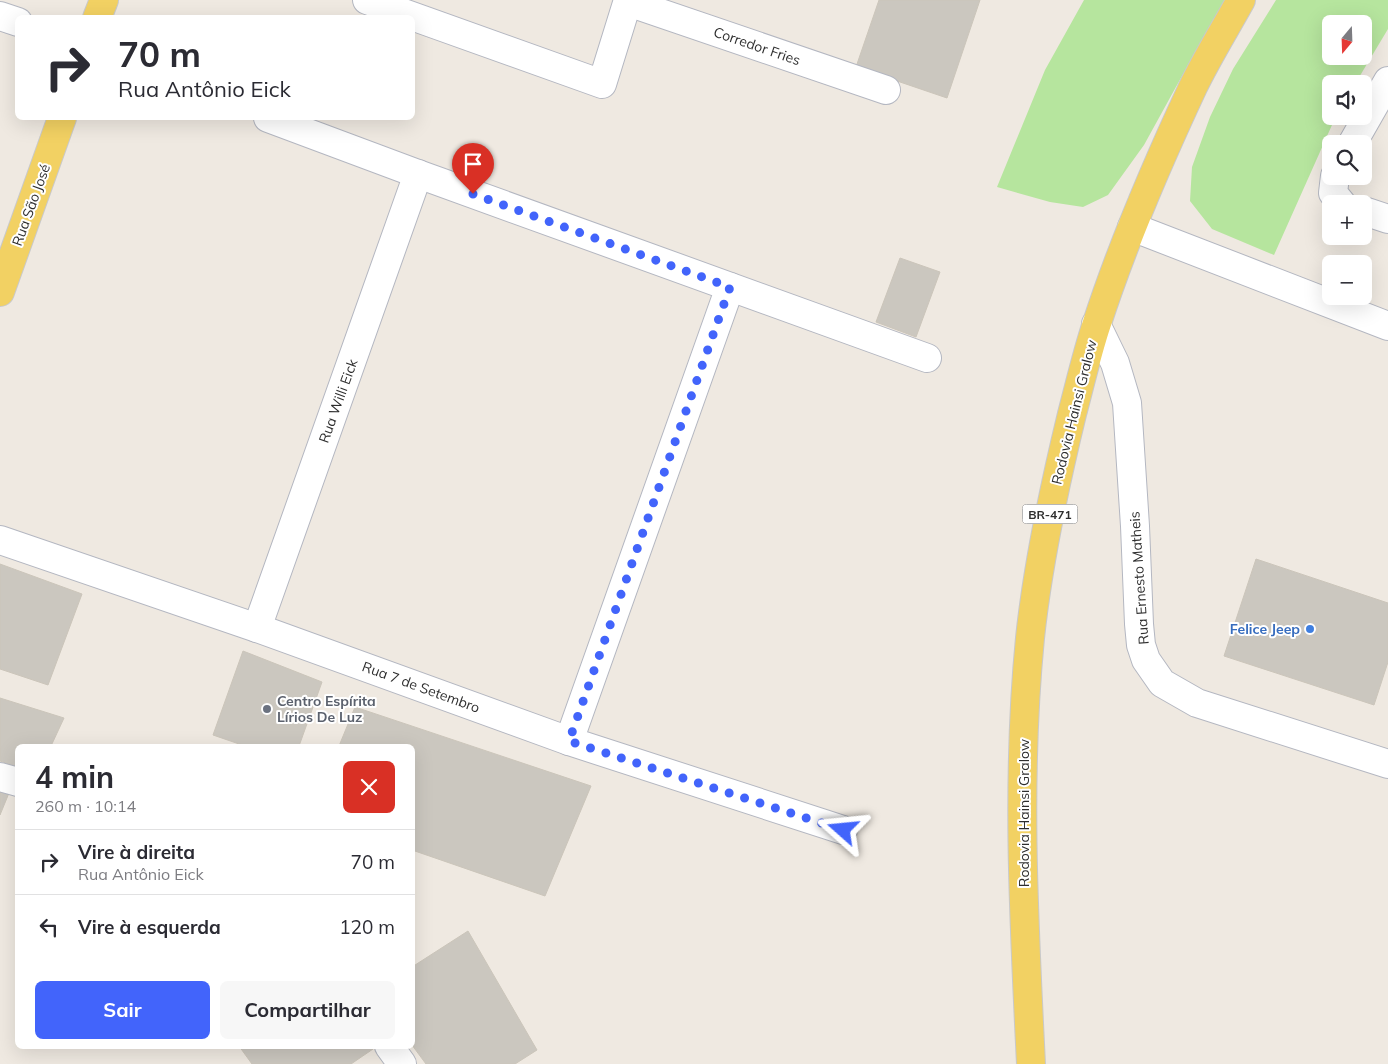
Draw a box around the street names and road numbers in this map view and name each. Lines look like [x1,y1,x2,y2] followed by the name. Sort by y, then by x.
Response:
[711,23,803,69] street label: Corredor Fries
[8,162,54,248] street label: Rua São José
[1047,338,1101,486] street label: Rodovia Hainsi Gralow
[314,356,362,445] street label: Rua Willi Eick
[1022,504,1078,524] road number: BR-471
[1125,511,1153,645] street label: Rua Ernesto Matheis
[360,657,482,717] street label: Rua 7 de Setembro
[1015,739,1033,887] street label: Rodovia Hainsi Gralow

